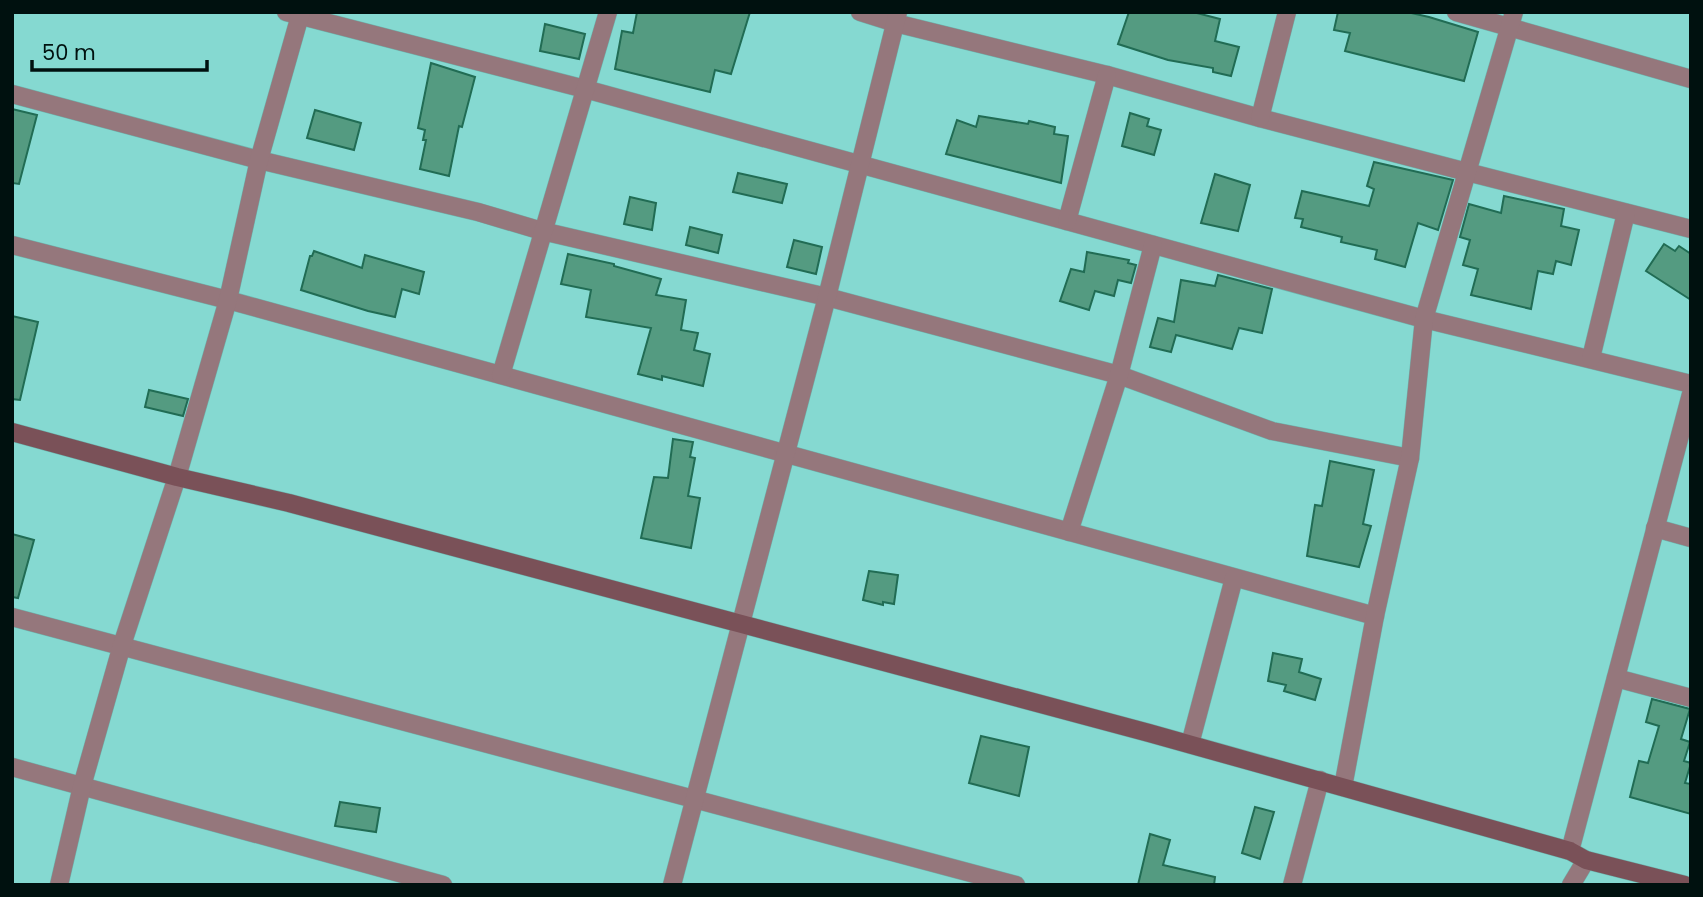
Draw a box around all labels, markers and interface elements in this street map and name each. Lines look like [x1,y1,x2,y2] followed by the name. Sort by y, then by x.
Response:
[32,28,206,72] scale bar
[42,38,96,67] text: 50 m

